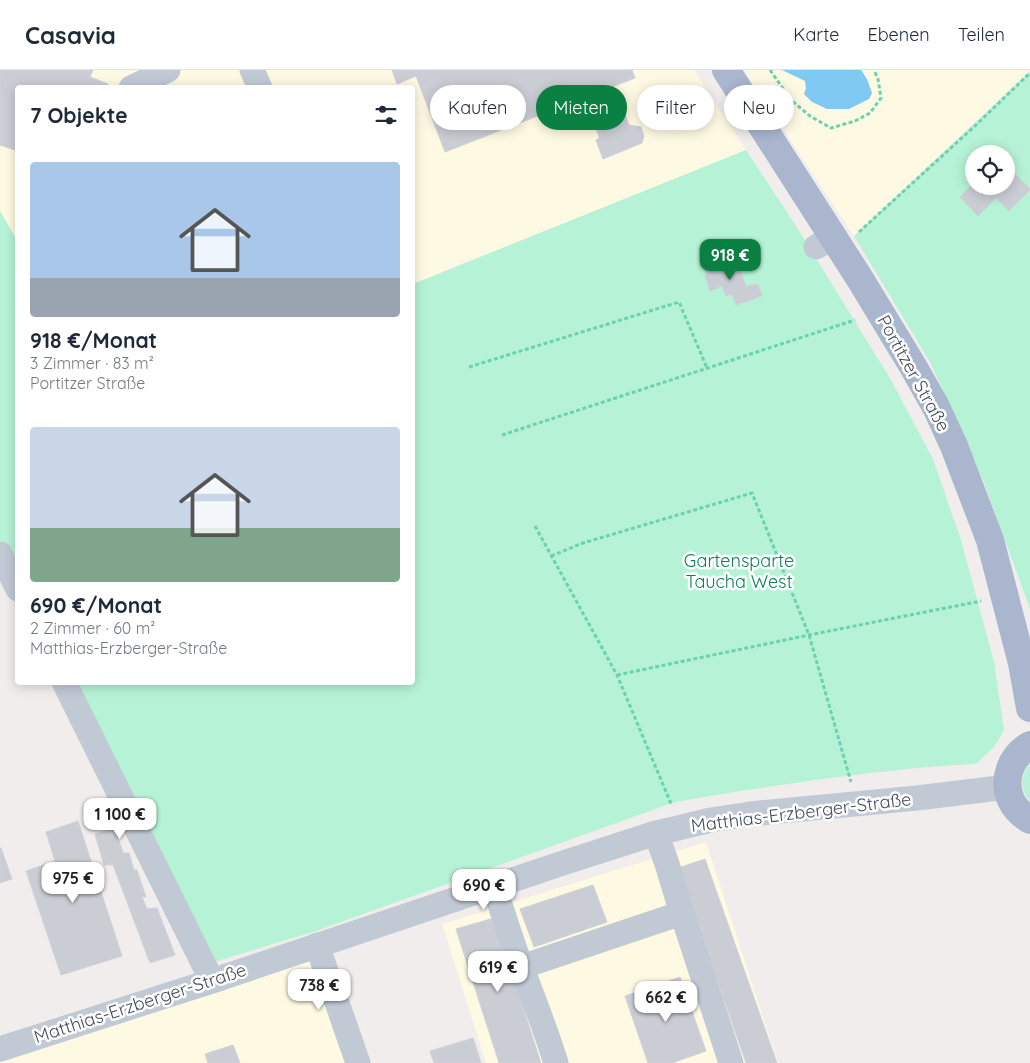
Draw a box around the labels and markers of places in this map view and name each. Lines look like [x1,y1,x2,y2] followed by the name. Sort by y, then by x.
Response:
[695,238,765,281] pin: 918 €
[74,798,166,840] pin: 1 100 €
[38,862,108,904] pin: 975 €
[449,868,519,911] pin: 690 €
[463,950,533,993] pin: 619 €
[284,968,354,1011] pin: 738 €
[631,980,701,1023] pin: 662 €

